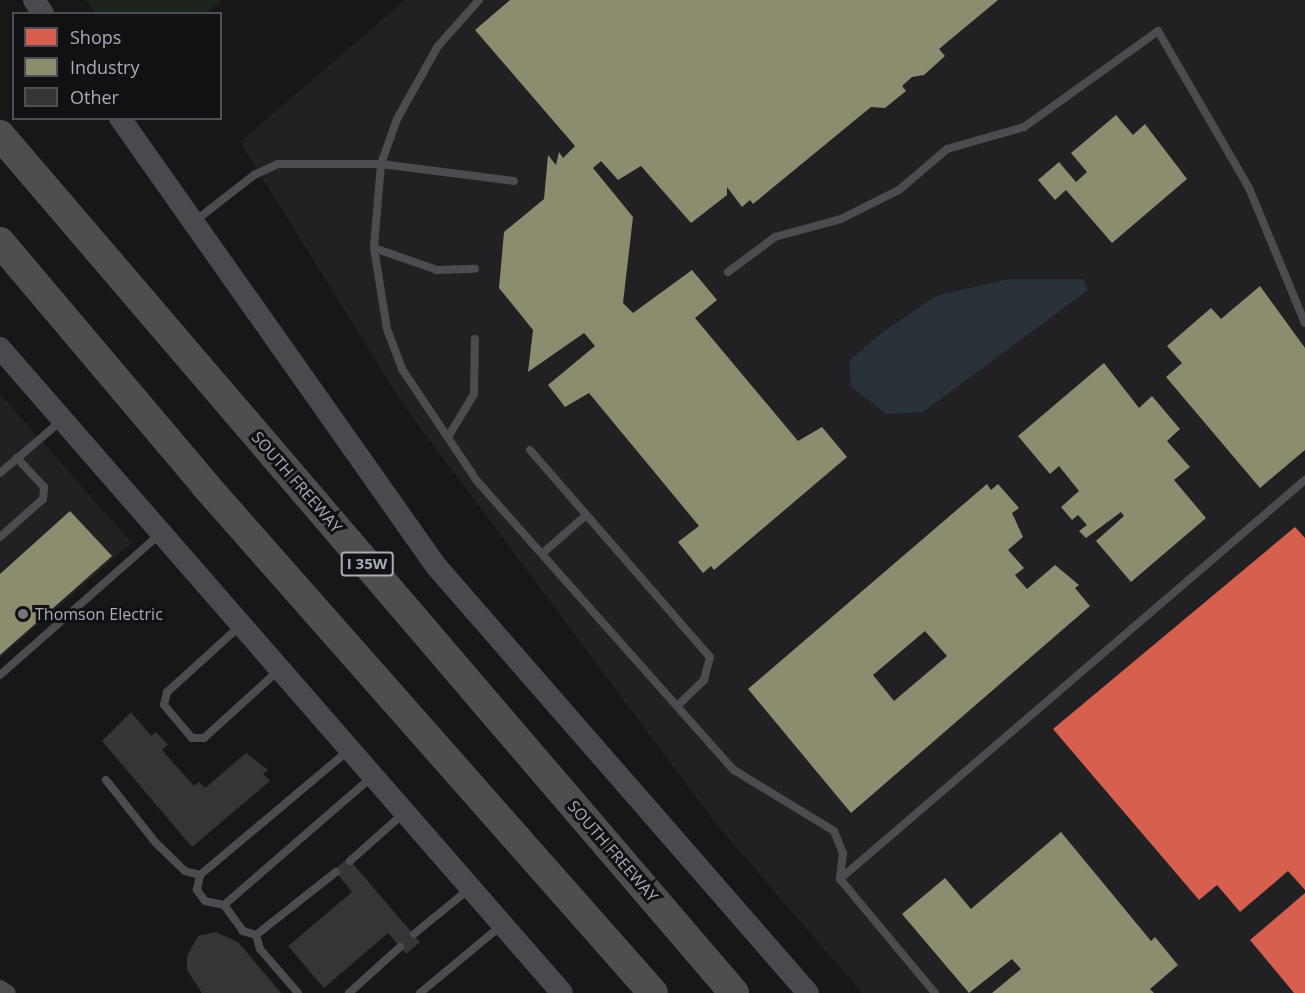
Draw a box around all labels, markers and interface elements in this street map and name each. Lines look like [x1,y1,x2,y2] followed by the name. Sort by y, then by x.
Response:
[12,12,222,120] legend
[70,25,121,49] text: Shops
[70,55,140,79] text: Industry
[70,85,119,109] text: Other
[248,428,346,536] street label: SOUTH FREEWAY
[340,552,394,576] road number: I 35W
[35,604,163,624] place label: Thomson Electric
[16,607,30,621] marker: Thomson Electric
[564,797,662,905] street label: SOUTH FREEWAY

